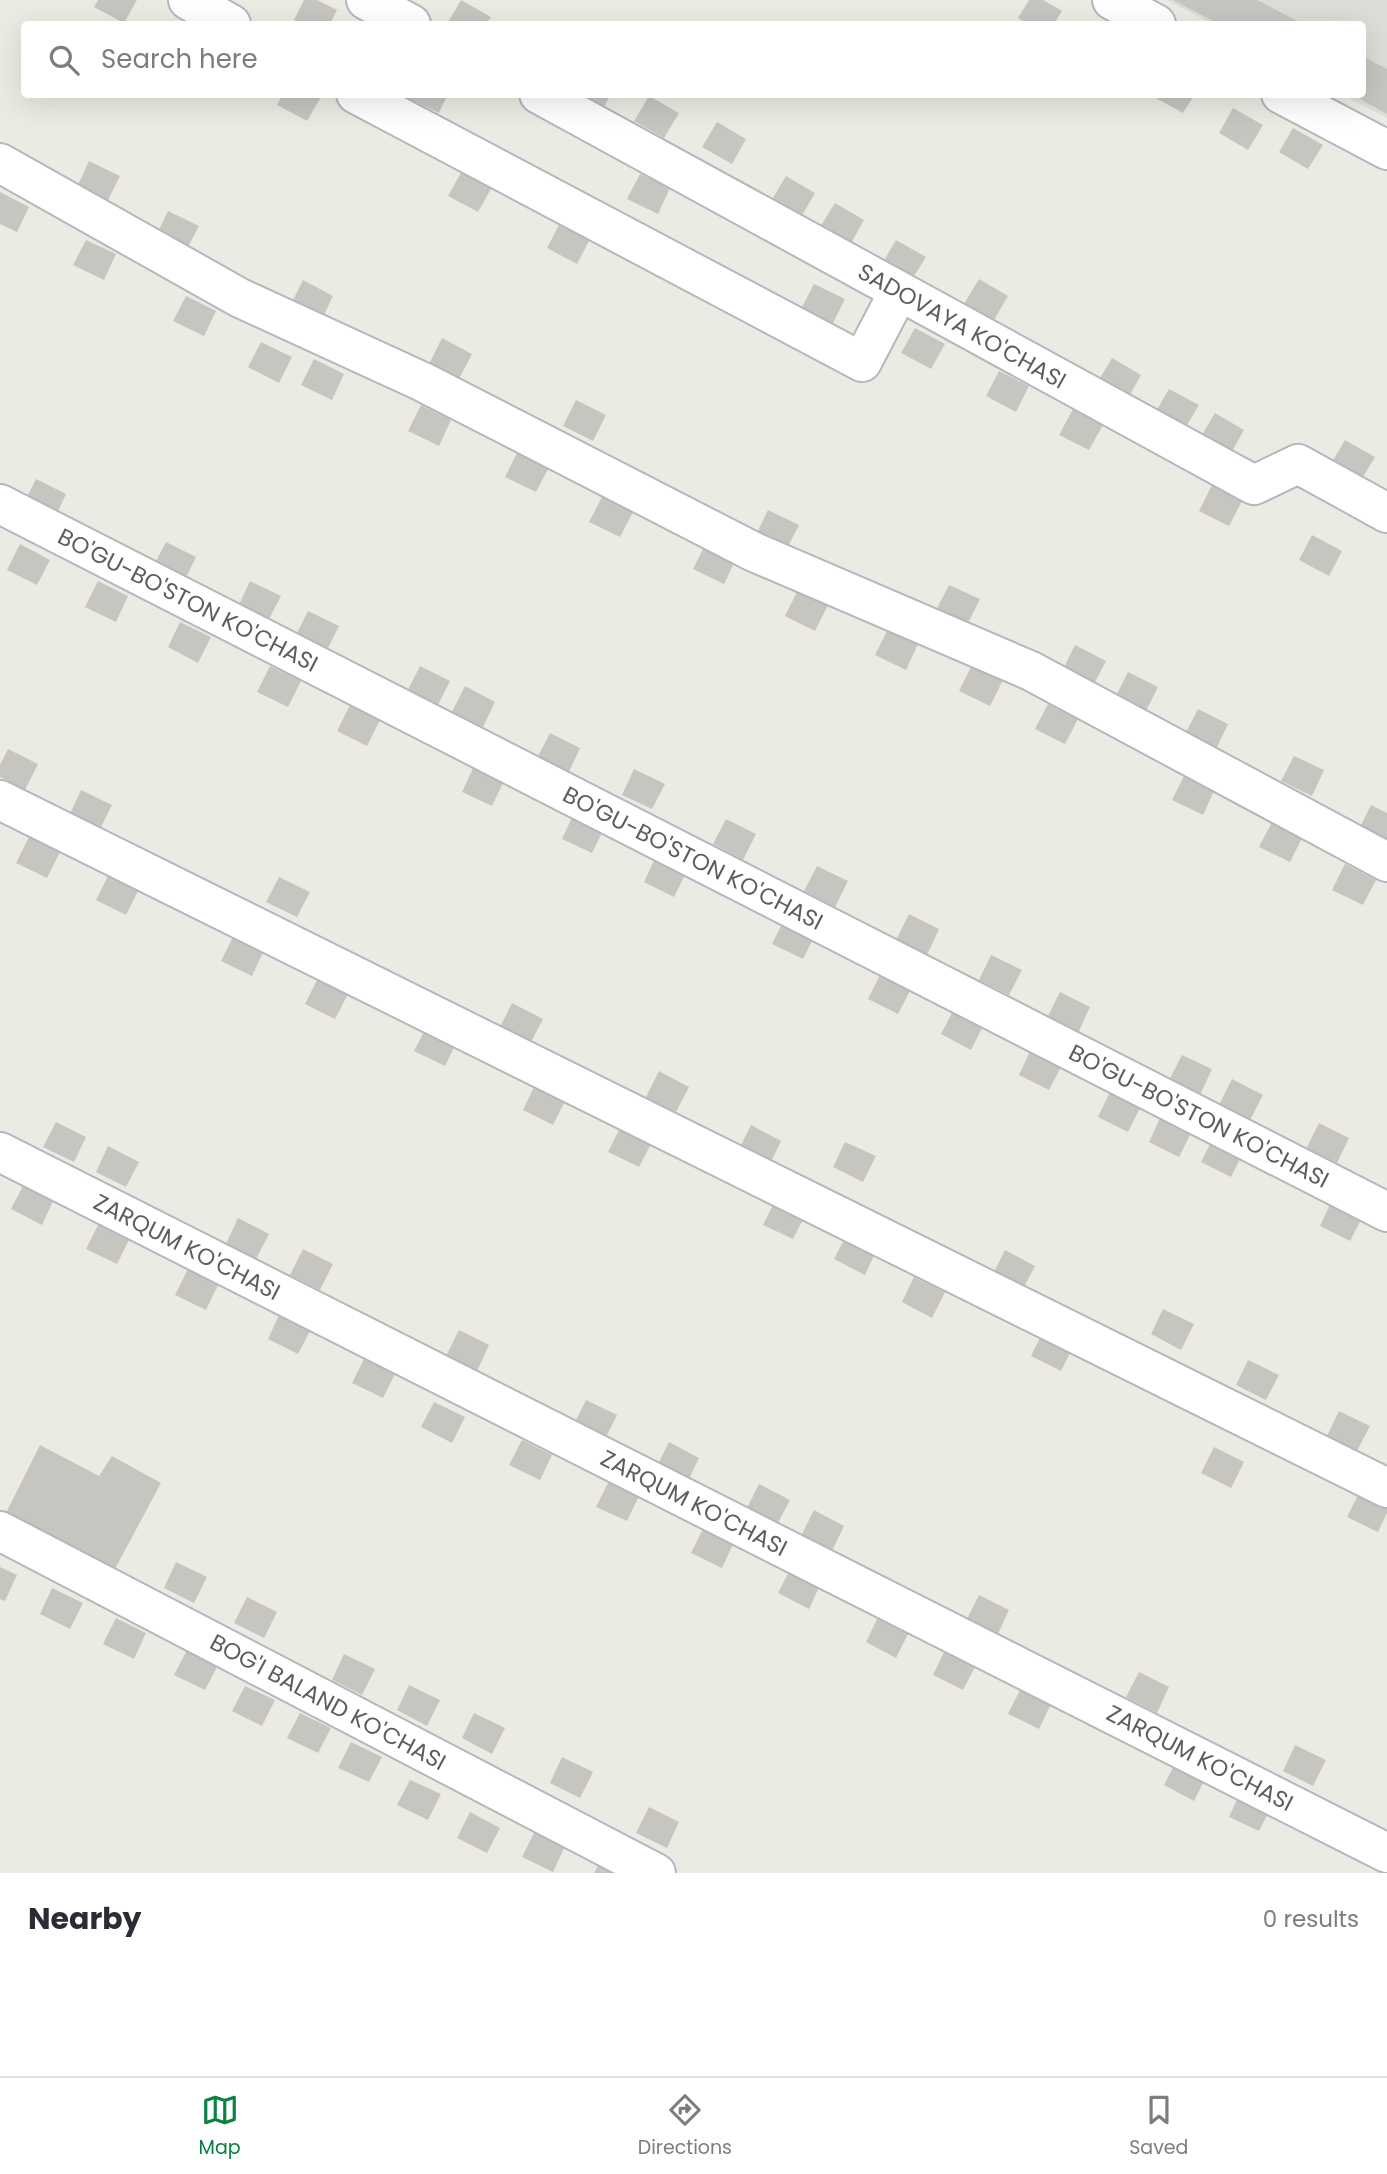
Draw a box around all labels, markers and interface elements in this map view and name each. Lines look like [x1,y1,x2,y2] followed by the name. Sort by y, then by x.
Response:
[21,21,1366,98] search box
[45,41,83,79] icon: search
[101,41,258,77] text: Search here
[852,255,1072,397] street label: SADOVAYA KO'CHASI
[52,520,324,680] street label: BO'GU-BO'STON KO'CHASI
[557,778,829,938] street label: BO'GU-BO'STON KO'CHASI
[1063,1036,1335,1196] street label: BO'GU-BO'STON KO'CHASI
[88,1186,286,1308] street label: ZARQUM KO'CHASI
[595,1442,793,1564] street label: ZARQUM KO'CHASI
[204,1626,452,1778] street label: BOG'I BALAND KO'CHASI
[1101,1697,1299,1819] street label: ZARQUM KO'CHASI
[28,1897,142,1940] text: Nearby
[1263,1903,1359,1935] text: 0 results
[199,2091,241,2162] tab: Map
[638,2091,732,2162] tab: Directions
[1129,2091,1188,2162] tab: Saved

